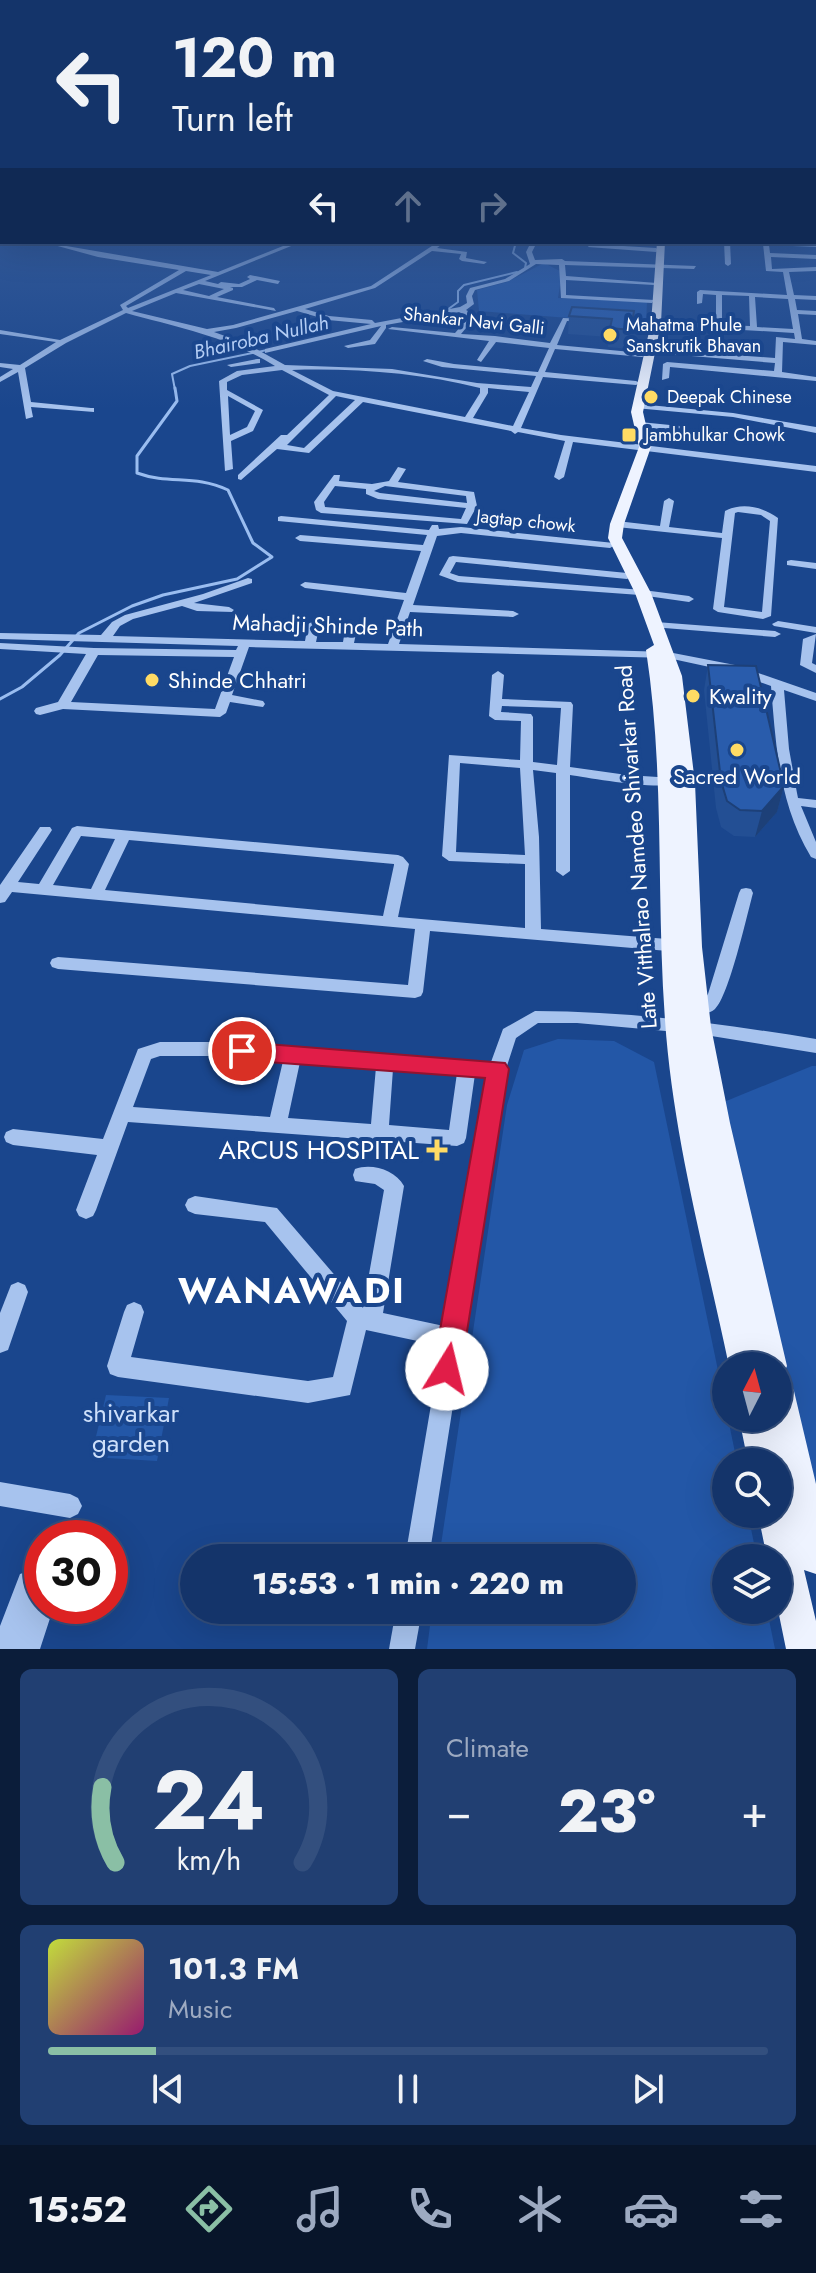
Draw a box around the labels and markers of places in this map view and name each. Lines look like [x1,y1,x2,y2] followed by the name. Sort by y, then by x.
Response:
[626,312,761,359] place label: Mahatma Phule Sanskrutik Bhavan
[601,326,619,344] marker: Mahatma Phule Sanskrutik Bhavan
[667,384,792,410] place label: Deepak Chinese
[642,388,660,406] marker: Deepak Chinese
[643,422,785,448] place label: Jambhulkar Chowk
[620,426,638,444] marker: Jambhulkar Chowk
[168,664,307,696] place label: Shinde Chhatri
[143,671,161,689] marker: Shinde Chhatri
[709,680,772,712] place label: Kwality
[684,687,702,705] marker: Kwality
[728,741,746,759] marker: Sacred World
[673,760,801,792] place label: Sacred World
[208,1017,276,1085] pin
[219,1131,419,1169] place label: ARCUS HOSPITAL
[426,1139,448,1161] marker: ARCUS HOSPITAL

